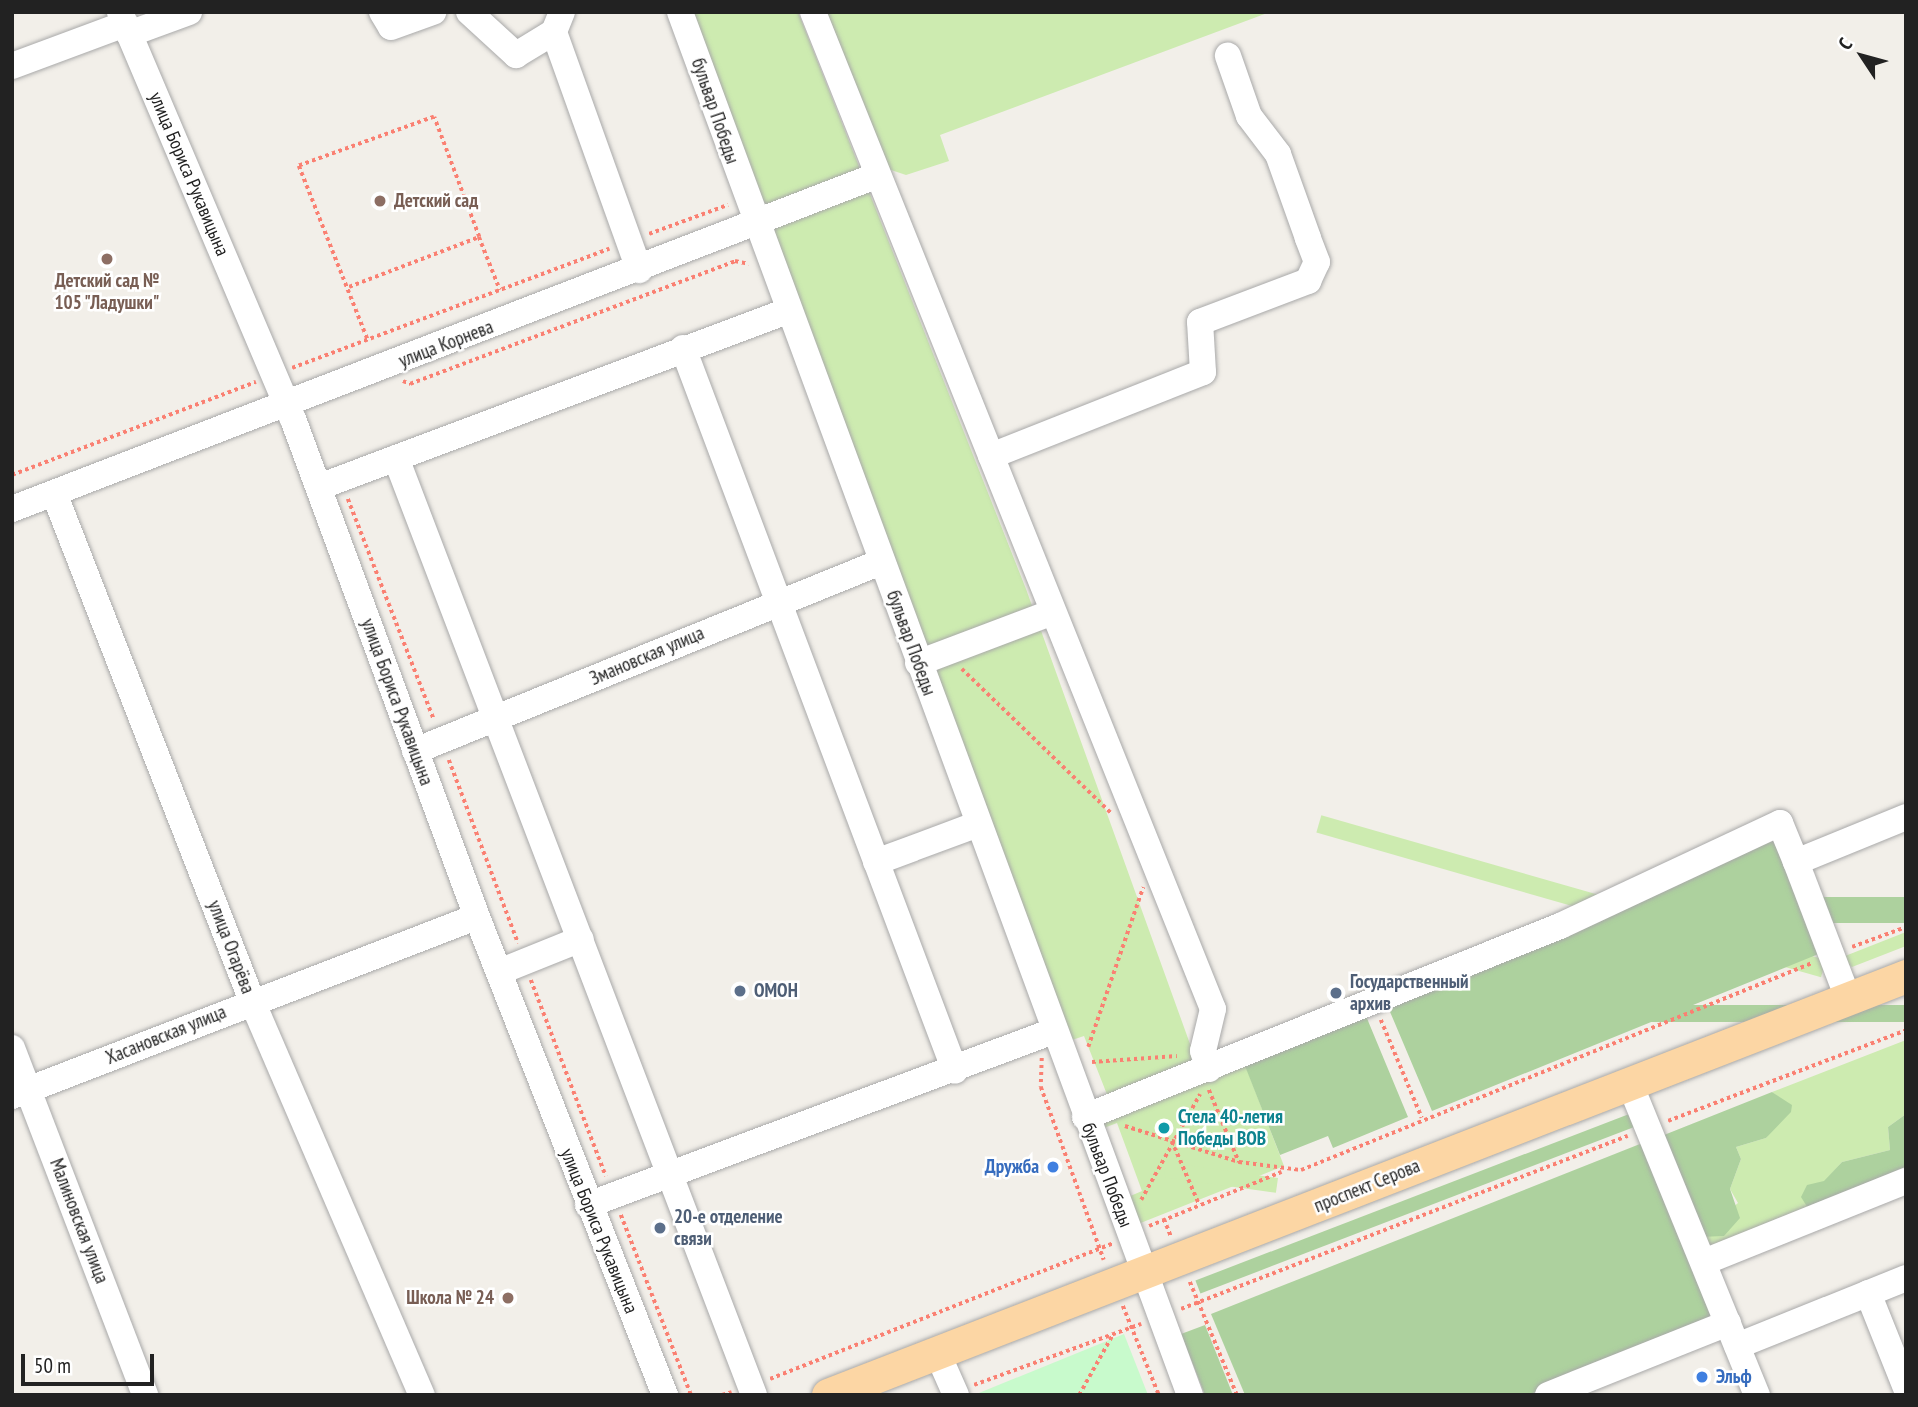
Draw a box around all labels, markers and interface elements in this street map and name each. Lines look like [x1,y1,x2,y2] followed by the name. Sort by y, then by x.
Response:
[1827,21,1897,91] north arrow
[1833,33,1857,54] text: С
[686,55,744,167] street label: бульвар Победы
[144,89,234,259] street label: улица Бориса Рукавицына
[394,190,478,212] place label: Детский сад
[372,193,388,209] marker: Детский сад
[99,251,115,267] marker: Детский сад № 105 "Ладушки"
[54,270,160,314] place label: Детский сад № 105 "Ладушки"
[396,316,496,372] street label: улица Корнева
[881,587,941,699] street label: бульвар Победы
[356,616,438,788] street label: улица Бориса Рукавицына
[586,622,708,690] street label: Змановская улица
[203,897,259,997] street label: улица Огарёва
[1350,971,1469,1015] place label: Государственный архив
[754,980,798,1002] place label: ОМОН
[732,983,748,999] marker: ОМОН
[1328,985,1344,1001] marker: Государственный архив
[103,1001,229,1069] street label: Хасановская улица
[1178,1106,1283,1150] place label: Стела 40-летия Победы ВОВ
[1077,1120,1137,1230] street label: бульвар Победы
[1156,1120,1172,1136] marker: Стела 40-летия Победы ВОВ
[556,1145,642,1317] street label: улица Бориса Рукавицына
[1311,1154,1423,1218] street label: проспект Серова
[45,1155,113,1287] street label: Малиновская улица
[985,1156,1039,1178] place label: Дружба
[1045,1159,1061,1175] marker: Дружба
[674,1206,783,1250] place label: 20-е отделение связи
[652,1220,668,1236] marker: 20-е отделение связи
[406,1287,494,1309] place label: Школа № 24
[500,1290,516,1306] marker: Школа № 24
[24,1340,158,1384] scale bar
[34,1352,71,1379] text: 50 m
[1716,1366,1752,1388] place label: Эльф
[1694,1369,1710,1385] marker: Эльф

